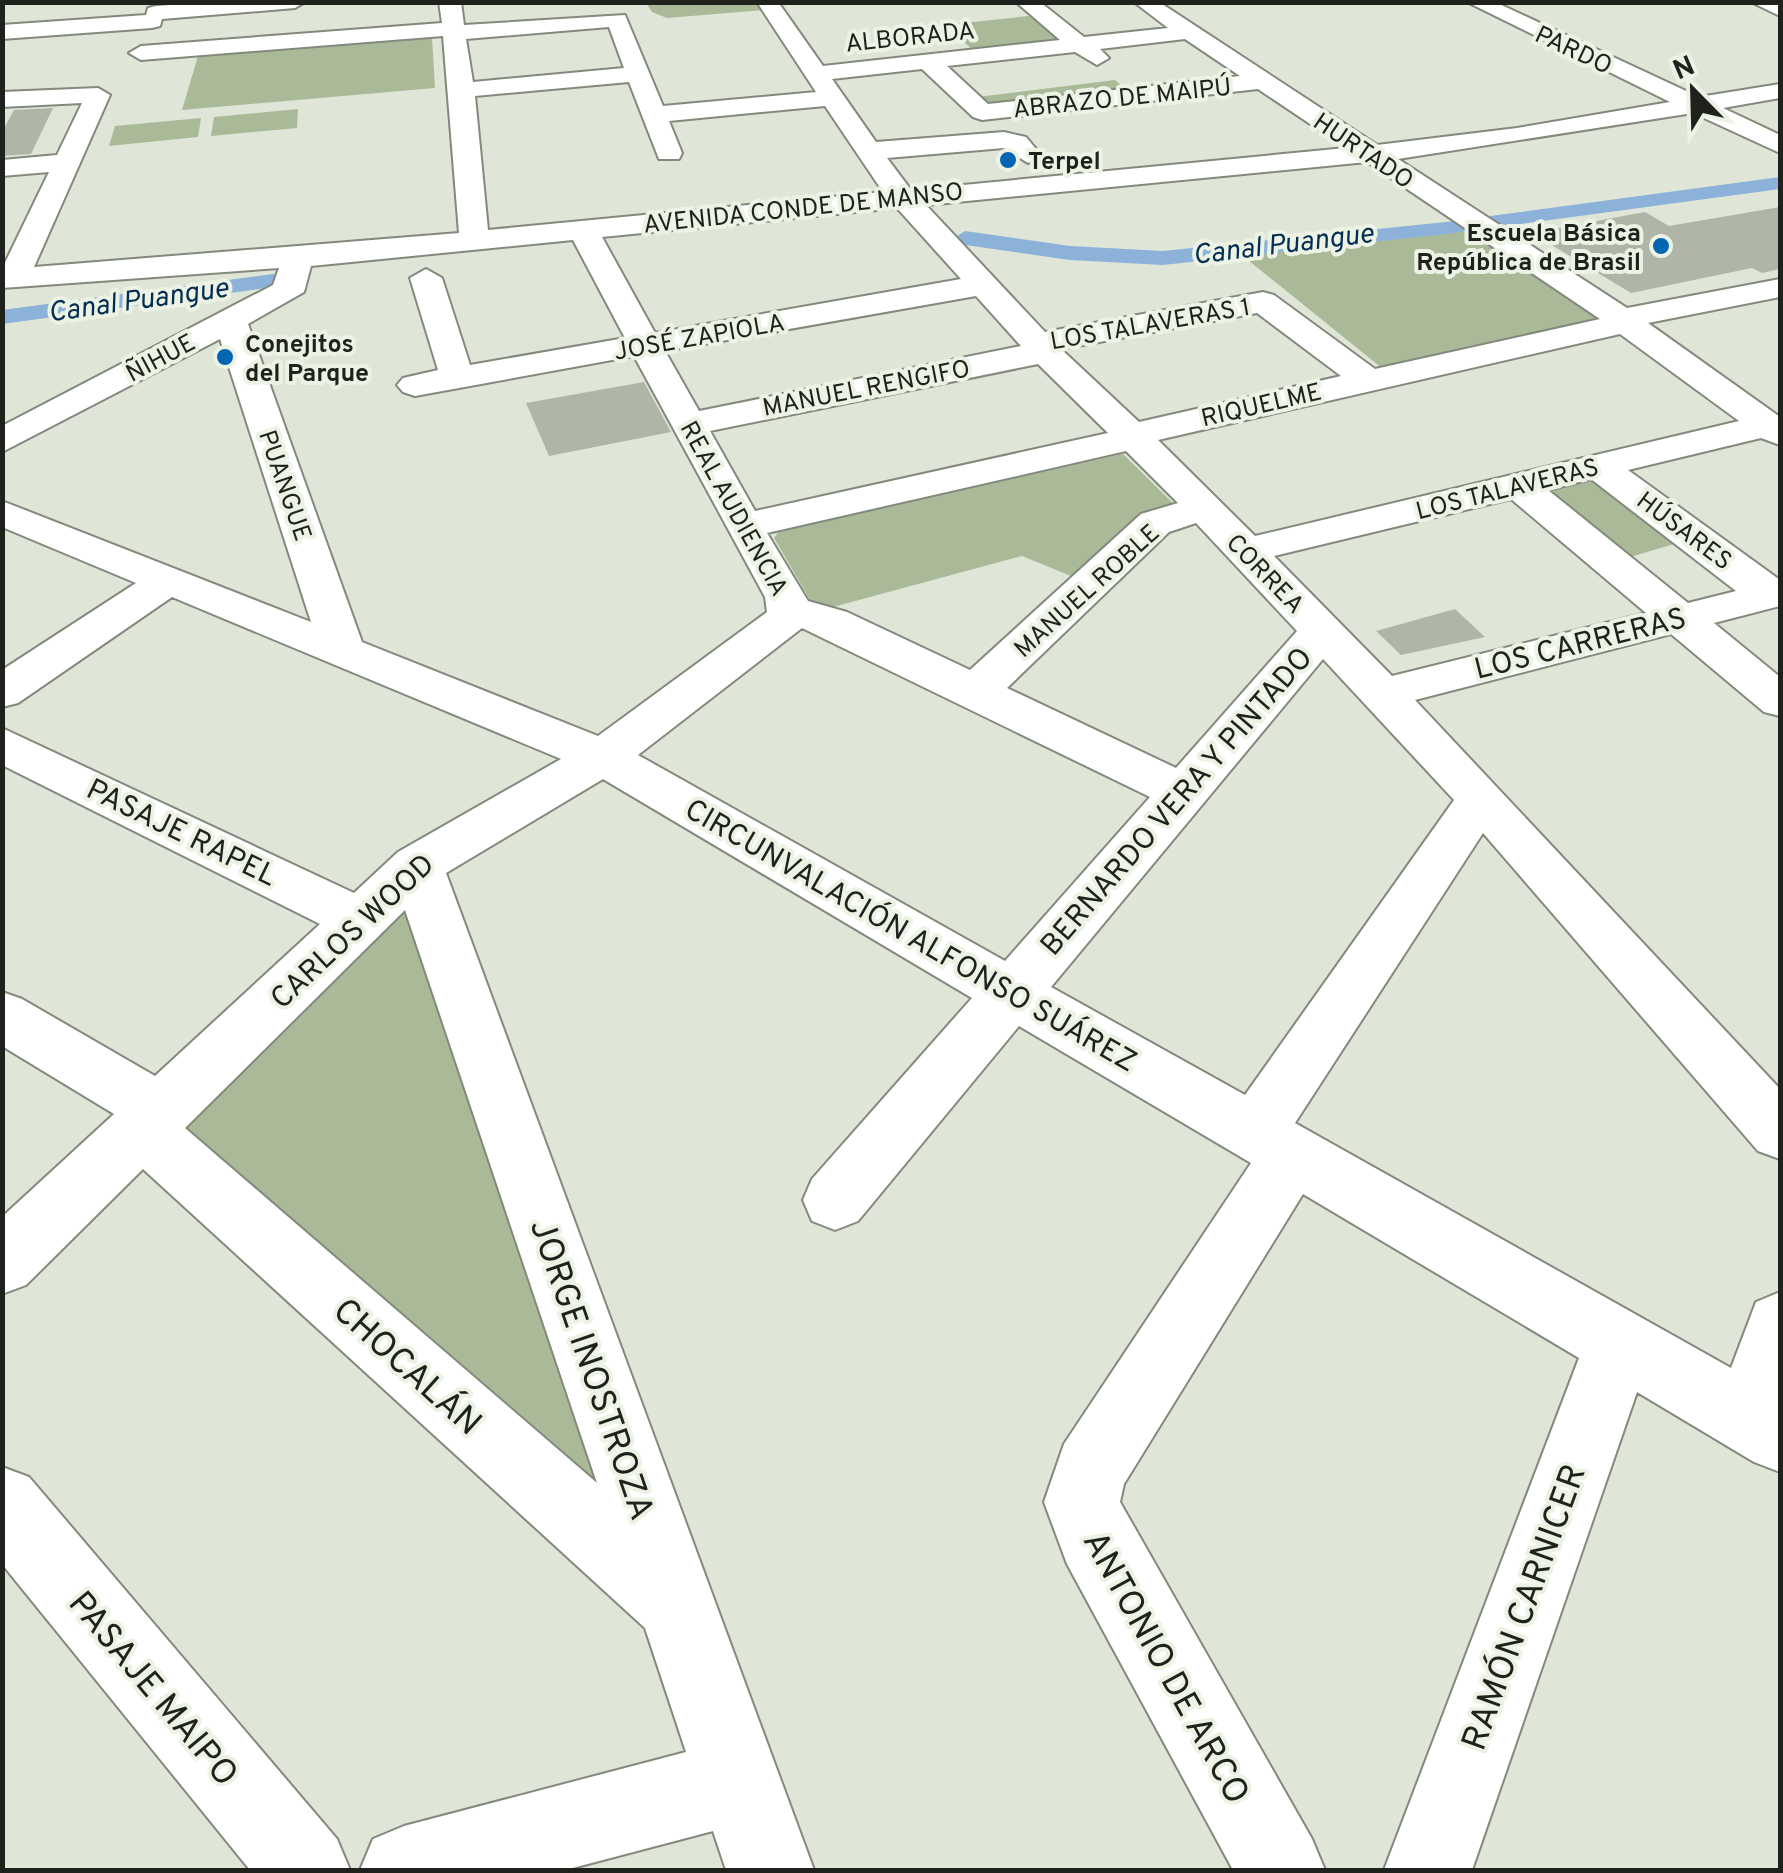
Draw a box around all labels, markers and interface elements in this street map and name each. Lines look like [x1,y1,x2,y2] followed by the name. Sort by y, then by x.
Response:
[844,16,977,62] street label: ALBORADA
[1529,20,1616,83] street label: PARDO
[1643,40,1743,140] north arrow
[1668,49,1701,90] text: N
[1011,72,1233,127] street label: ABRAZO DE MAIPÚ
[1306,107,1419,198] street label: HURTADO
[1028,147,1101,179] place label: Terpel
[997,149,1019,171] marker: Terpel
[642,177,965,243] street label: AVENIDA CONDE DE MANSO
[1191,217,1376,275] water label: Canal Puangue
[1416,219,1641,280] place label: Escuela Básica República de Brasil
[1650,235,1672,257] marker: Escuela Básica República de Brasil
[46,271,231,332] water label: Canal Puangue
[1048,293,1253,359] street label: LOS TALAVERAS 1
[612,307,787,370] street label: JOSÉ ZAPIOLA
[121,327,202,391] street label: ÑIHUE
[245,330,369,391] place label: Conejitos del Parque
[214,346,236,368] marker: Conejitos del Parque
[760,354,973,426] street label: MANUEL RENGIFO
[1198,378,1325,436] street label: RIQUELME
[671,416,794,603] street label: REAL AUDIENCIA
[249,426,317,546] street label: PUANGUE
[1413,453,1603,529] street label: LOS TALAVERAS
[1629,485,1738,579] street label: HÚSARES
[1008,518,1168,666] street label: MANUEL ROBLE
[1218,528,1310,622] street label: CORREA
[1471,601,1690,690] street label: LOS CARRERAS
[1034,641,1322,964] street label: BERNARDO VERA Y PINTADO
[80,772,282,896] street label: PASAJE RAPEL
[677,790,1144,1082] street label: CIRCUNVALACIÓN ALFONSO SUÁREZ
[264,847,443,1018] street label: CARLOS WOOD
[518,1214,662,1526] street label: JORGE INOSTROZA
[322,1289,490,1447] street label: CHOCALÁN
[1453,1459,1598,1757] street label: RAMÓN CARNICER
[1071,1524,1258,1813] street label: ANTONIO DE ARCO
[57,1583,246,1797] street label: PASAJE MAIPO

